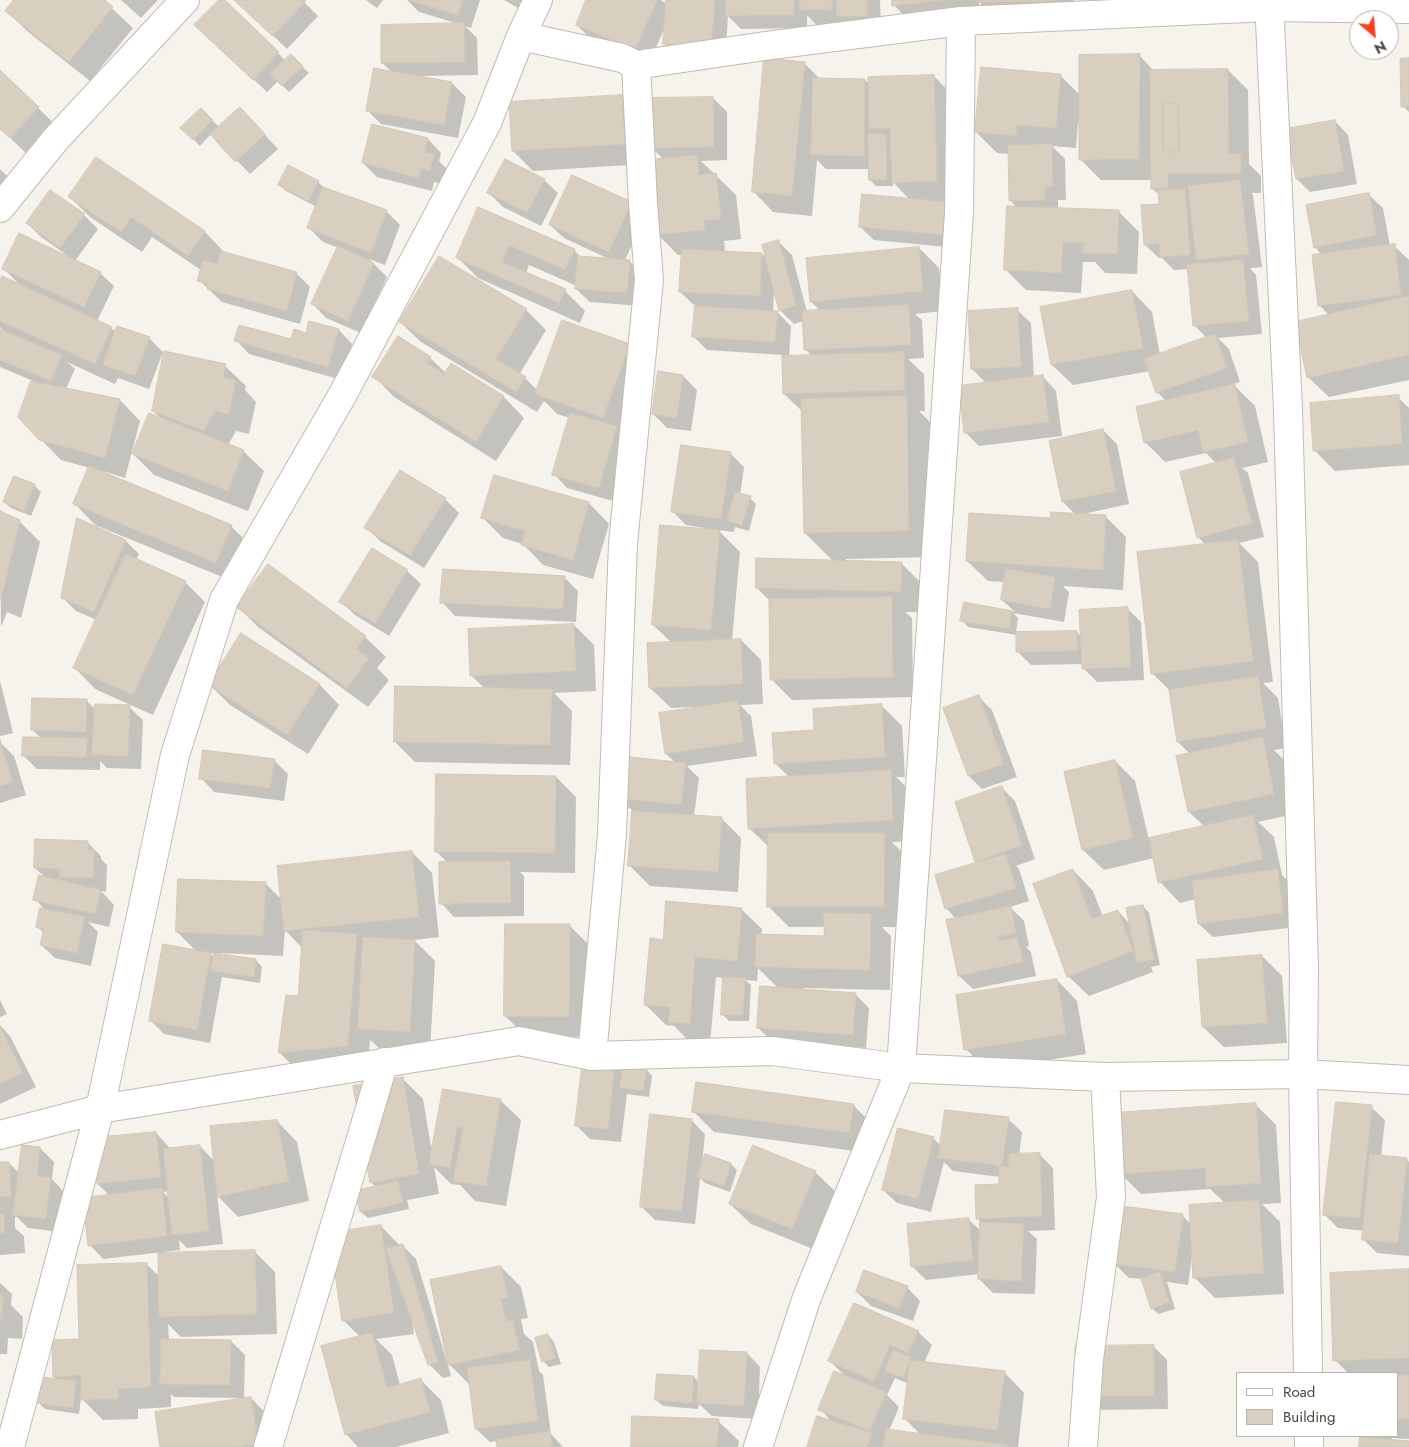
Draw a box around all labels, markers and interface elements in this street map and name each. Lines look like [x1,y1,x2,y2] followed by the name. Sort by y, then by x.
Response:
[1349,10,1399,60] north arrow
[1371,36,1390,59] text: N
[1236,1372,1399,1437] legend
[1283,1381,1315,1403] text: Road
[1283,1406,1335,1428] text: Building

